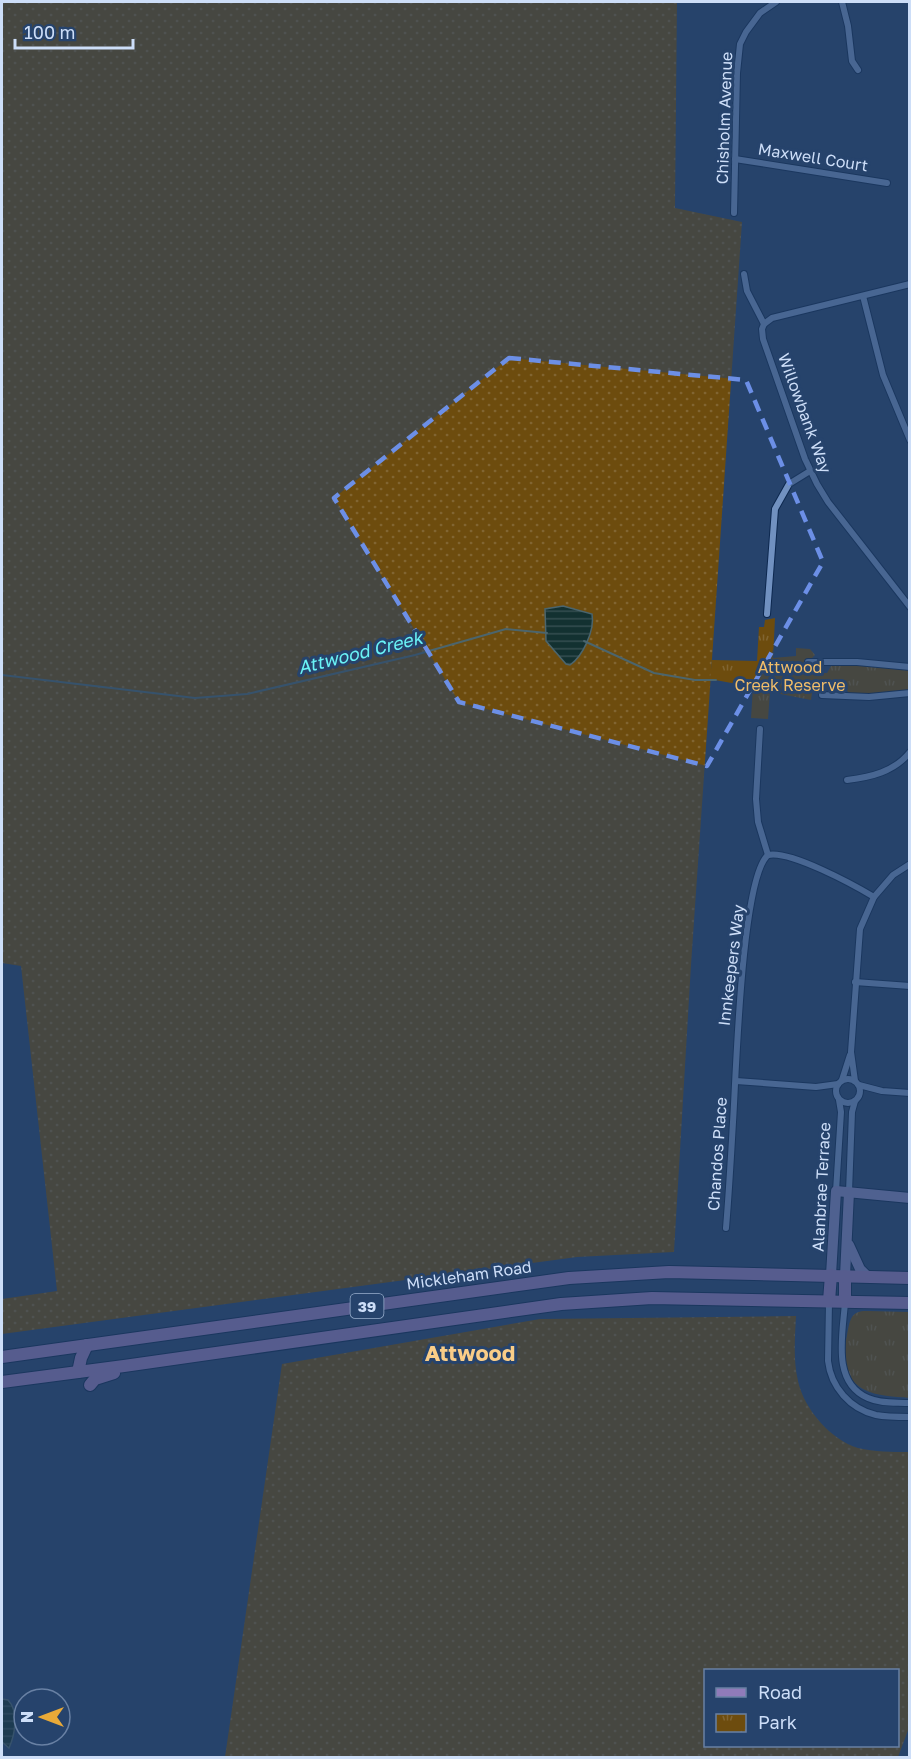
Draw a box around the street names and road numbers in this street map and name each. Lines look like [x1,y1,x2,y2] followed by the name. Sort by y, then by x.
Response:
[712,51,736,185] street label: Chisholm Avenue
[757,138,869,176] street label: Maxwell Court
[774,350,836,476] street label: Willowbank Way
[714,903,748,1027] street label: Innkeepers Way
[703,1096,731,1212] street label: Chandos Place
[808,1122,834,1252] street label: Alanbrae Terrace
[405,1256,533,1294] street label: Mickleham Road
[350,1294,384,1318] road number: 39

